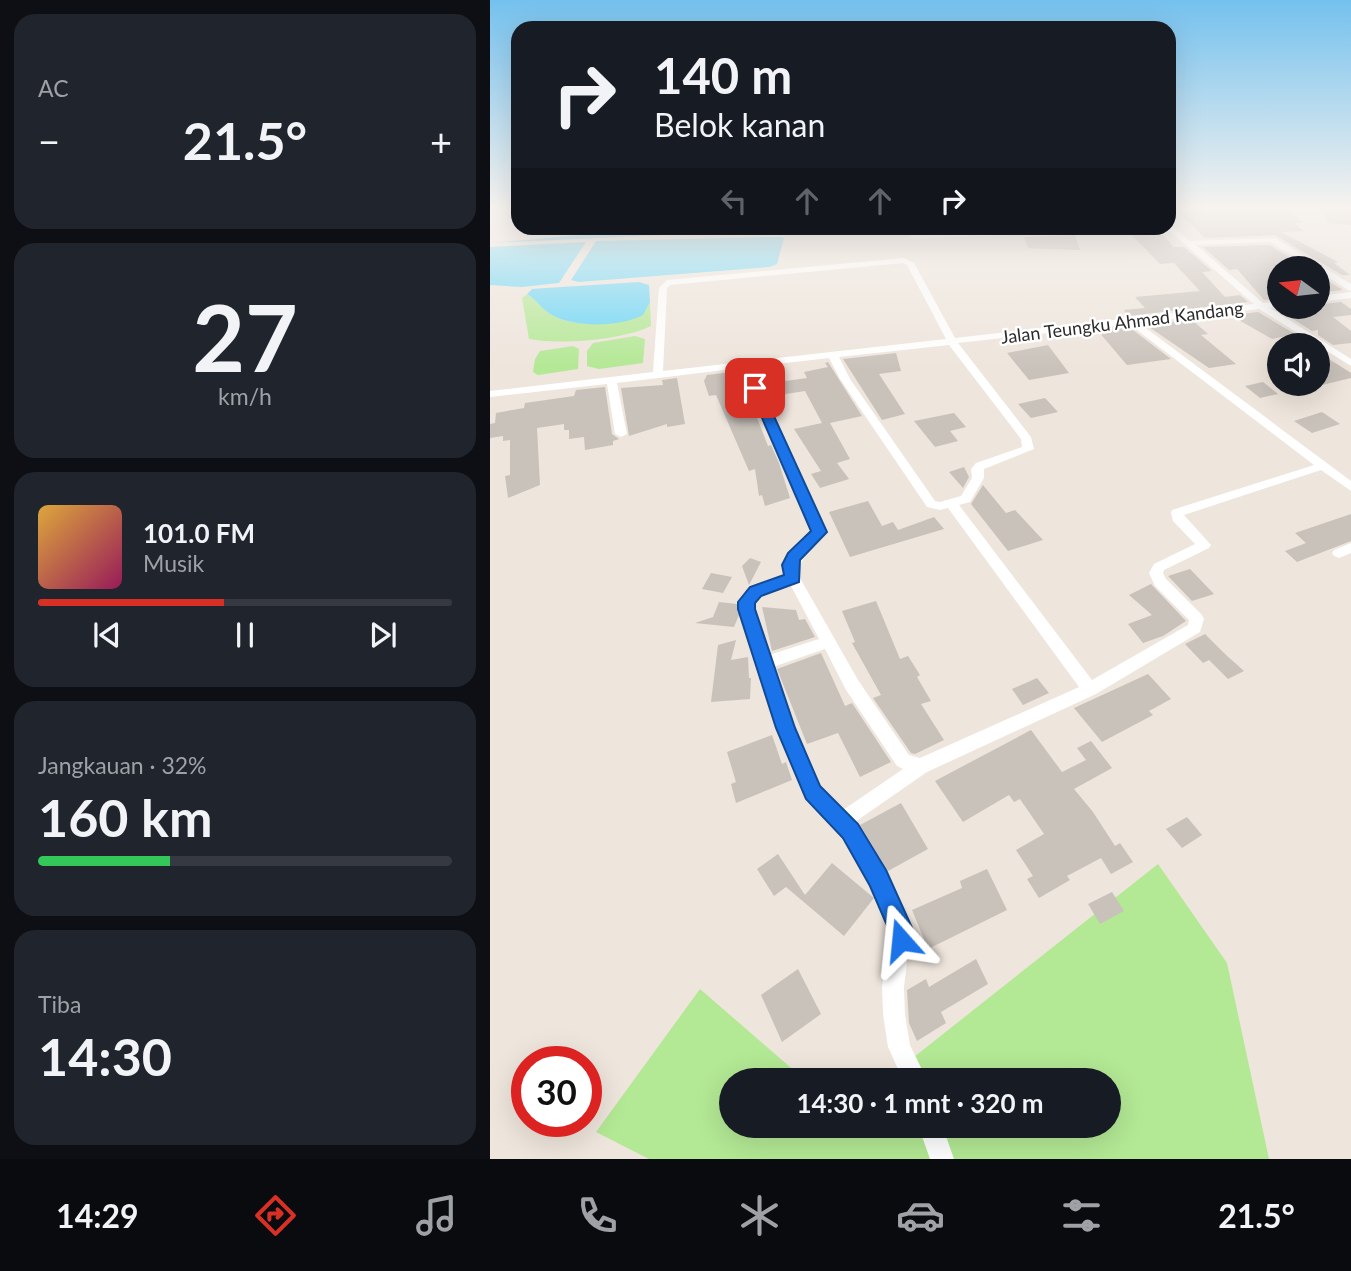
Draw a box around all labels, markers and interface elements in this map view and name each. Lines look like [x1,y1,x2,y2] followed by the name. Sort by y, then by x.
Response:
[654,46,792,104] text: 140 m
[539,49,630,140] icon: right
[38,74,69,102] text: AC
[654,105,825,144] text: Belok kanan
[183,109,307,171] text: 21.5°
[38,118,60,164] text: −
[430,118,452,164] text: +
[715,182,753,220] icon: left
[788,182,826,220] icon: ahead
[861,182,899,220] icon: ahead
[934,182,972,220] icon: right
[1267,256,1330,318] north arrow
[1267,256,1330,396] map controls
[192,282,298,391] text: 27
[1000,296,1244,348] street label: Jalan Teungku Ahmad Kandang
[1267,333,1330,396] button: sound
[725,358,785,418] pin
[736,369,774,407] icon: arrive
[218,382,272,410] text: km/h
[143,517,255,549] text: 101.0 FM
[143,549,204,577] text: Musik
[88,616,126,654] icon: previous
[226,616,264,654] icon: pause
[364,616,402,654] icon: next
[38,751,207,779] text: Jangkauan · 32%
[38,786,212,848] text: 160 km
[864,903,938,977] position arrow
[38,990,81,1018] text: Tiba
[38,1025,172,1087] text: 14:30
[511,1046,602,1137] speed limit sign: 30
[796,1087,1044,1119] text: 14:30 · 1 mnt · 320 m
[251,1191,300,1240] icon: directions
[412,1191,461,1240] icon: music
[573,1191,622,1240] icon: phone
[735,1191,784,1240] icon: climate
[896,1191,945,1240] icon: car
[1057,1191,1106,1240] icon: filters
[56,1196,139,1235] text: 14:29
[1218,1196,1295,1235] text: 21.5°

